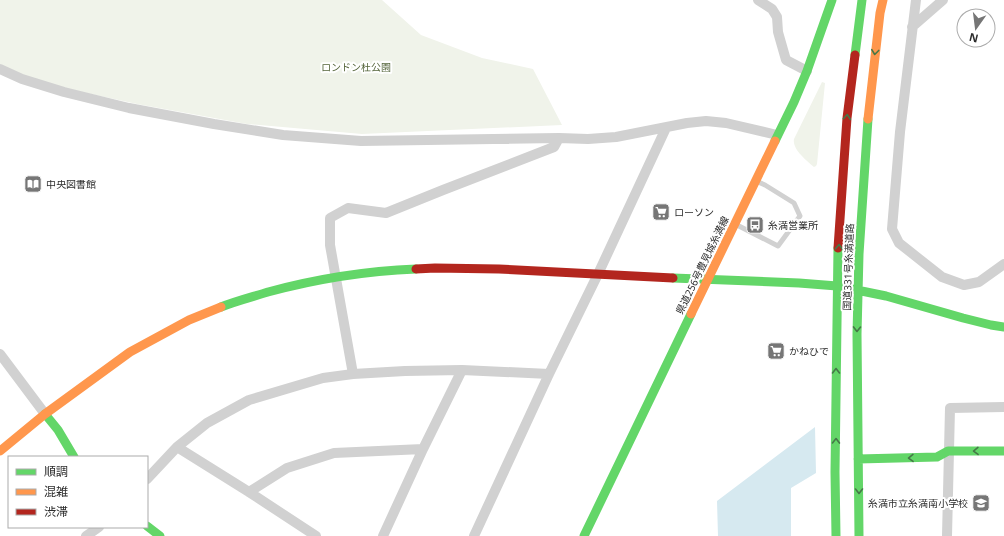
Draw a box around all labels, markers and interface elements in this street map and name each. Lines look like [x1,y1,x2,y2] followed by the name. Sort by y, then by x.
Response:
[956,8,996,48] north arrow
[967,30,980,47] text: N
[871,49,880,55] one-way arrow
[321,60,391,74] park label: ロンドン杜公園
[843,114,852,120] one-way arrow
[23,174,43,194] library icon: 中央図書館
[46,177,96,191] place label: 中央図書館
[651,202,671,222] supermarket icon: ローソン
[674,205,714,219] place label: ローソン
[672,214,732,316] street label: 県道256号豊見城糸満線
[745,215,765,235] bus stop icon: 糸満営業所
[768,218,818,232] place label: 糸満営業所
[839,223,857,311] street label: 国道331号糸満道路
[834,244,843,250] one-way arrow
[853,326,861,332] one-way arrow
[766,341,786,361] supermarket icon: かねひで
[789,344,829,358] place label: かねひで
[832,368,840,374] one-way arrow
[832,438,840,444] one-way arrow
[973,447,979,455] one-way arrow
[908,454,914,462] one-way arrow
[8,456,148,528] legend
[44,463,68,480] text: 順調
[44,483,68,500] text: 混雑
[855,488,863,494] one-way arrow
[971,493,991,513] school or university icon: 糸満市立糸満南小学校
[868,496,968,510] place label: 糸満市立糸満南小学校
[44,503,68,520] text: 渋滞

